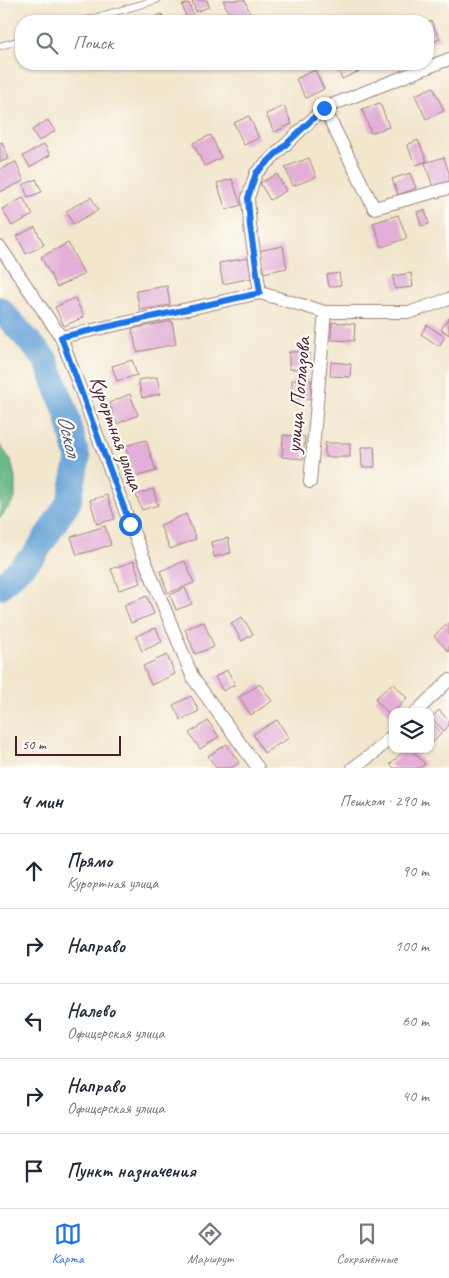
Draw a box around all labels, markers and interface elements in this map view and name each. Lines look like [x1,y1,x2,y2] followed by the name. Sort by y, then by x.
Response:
[15,15,434,70] search box
[33,29,61,57] icon: search
[73,31,113,55] text: Поиск
[313,97,336,120] route end
[280,334,316,456] street label: улица Поглазова
[84,372,150,495] street label: Курортная улица
[51,412,88,462] water label: Оскол
[119,513,142,536] route start
[389,708,434,753] map controls
[389,708,434,753] button: layers
[15,733,121,756] scale bar
[22,736,46,753] text: 50 m
[20,788,63,814] text: 4 мин
[340,791,429,811] text: Пешком · 290 m
[67,849,112,873] text: Прямо
[20,857,48,885] icon: ahead
[402,861,429,881] text: 90 m
[67,873,158,893] text: Курортная улица
[20,932,48,960] icon: right
[67,934,125,958] text: Направо
[395,936,429,956] text: 100 m
[67,999,115,1023] text: Налево
[20,1007,48,1035] icon: left
[402,1011,429,1031] text: 60 m
[67,1023,165,1043] text: Офицерская улица
[67,1074,125,1098] text: Направо
[20,1082,48,1110] icon: right
[402,1086,429,1106] text: 40 m
[67,1098,165,1118] text: Офицерская улица
[20,1157,48,1185] icon: arrive
[67,1159,196,1183] text: Пункт назначения
[52,1220,84,1267] tab: Карта
[187,1220,233,1267] tab: Маршрут
[337,1220,397,1267] tab: Сохранённые

